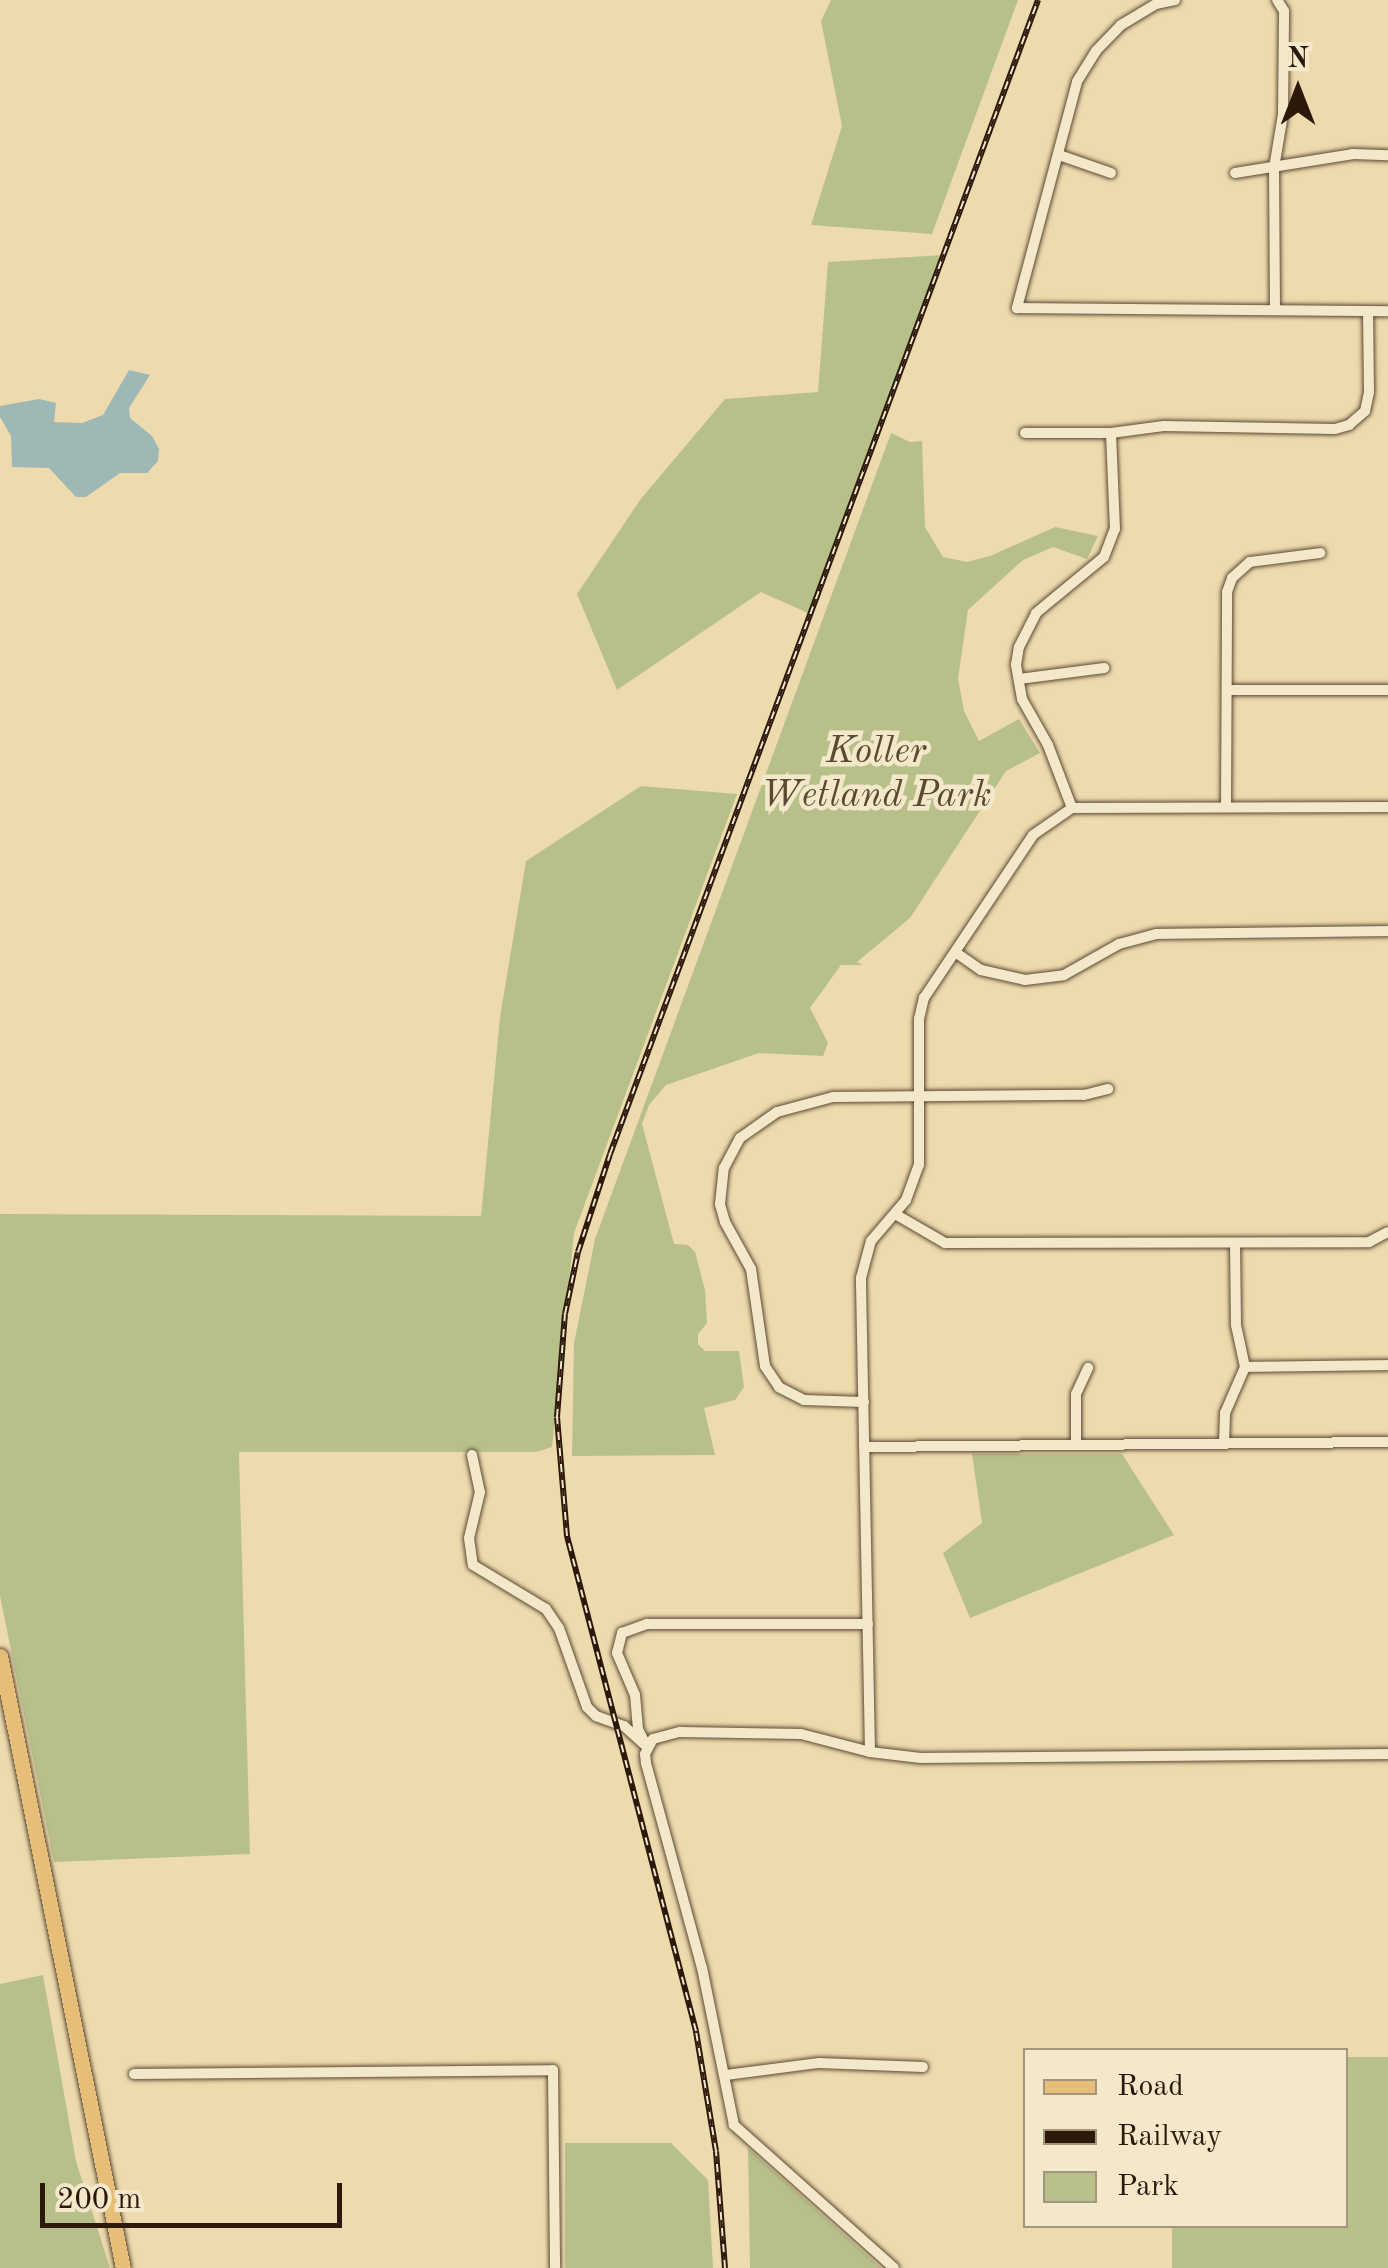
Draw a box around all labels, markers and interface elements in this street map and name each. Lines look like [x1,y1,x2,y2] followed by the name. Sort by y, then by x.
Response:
[1248,40,1348,140] north arrow
[1287,46,1309,74] text: N
[760,730,992,819] park label: Koller Wetland Park
[1023,2048,1348,2228] legend
[1117,2072,1184,2102] text: Road
[1117,2122,1222,2152] text: Railway
[45,2163,348,2225] scale bar
[1117,2172,1179,2202] text: Park
[57,2185,141,2215] text: 200 m

